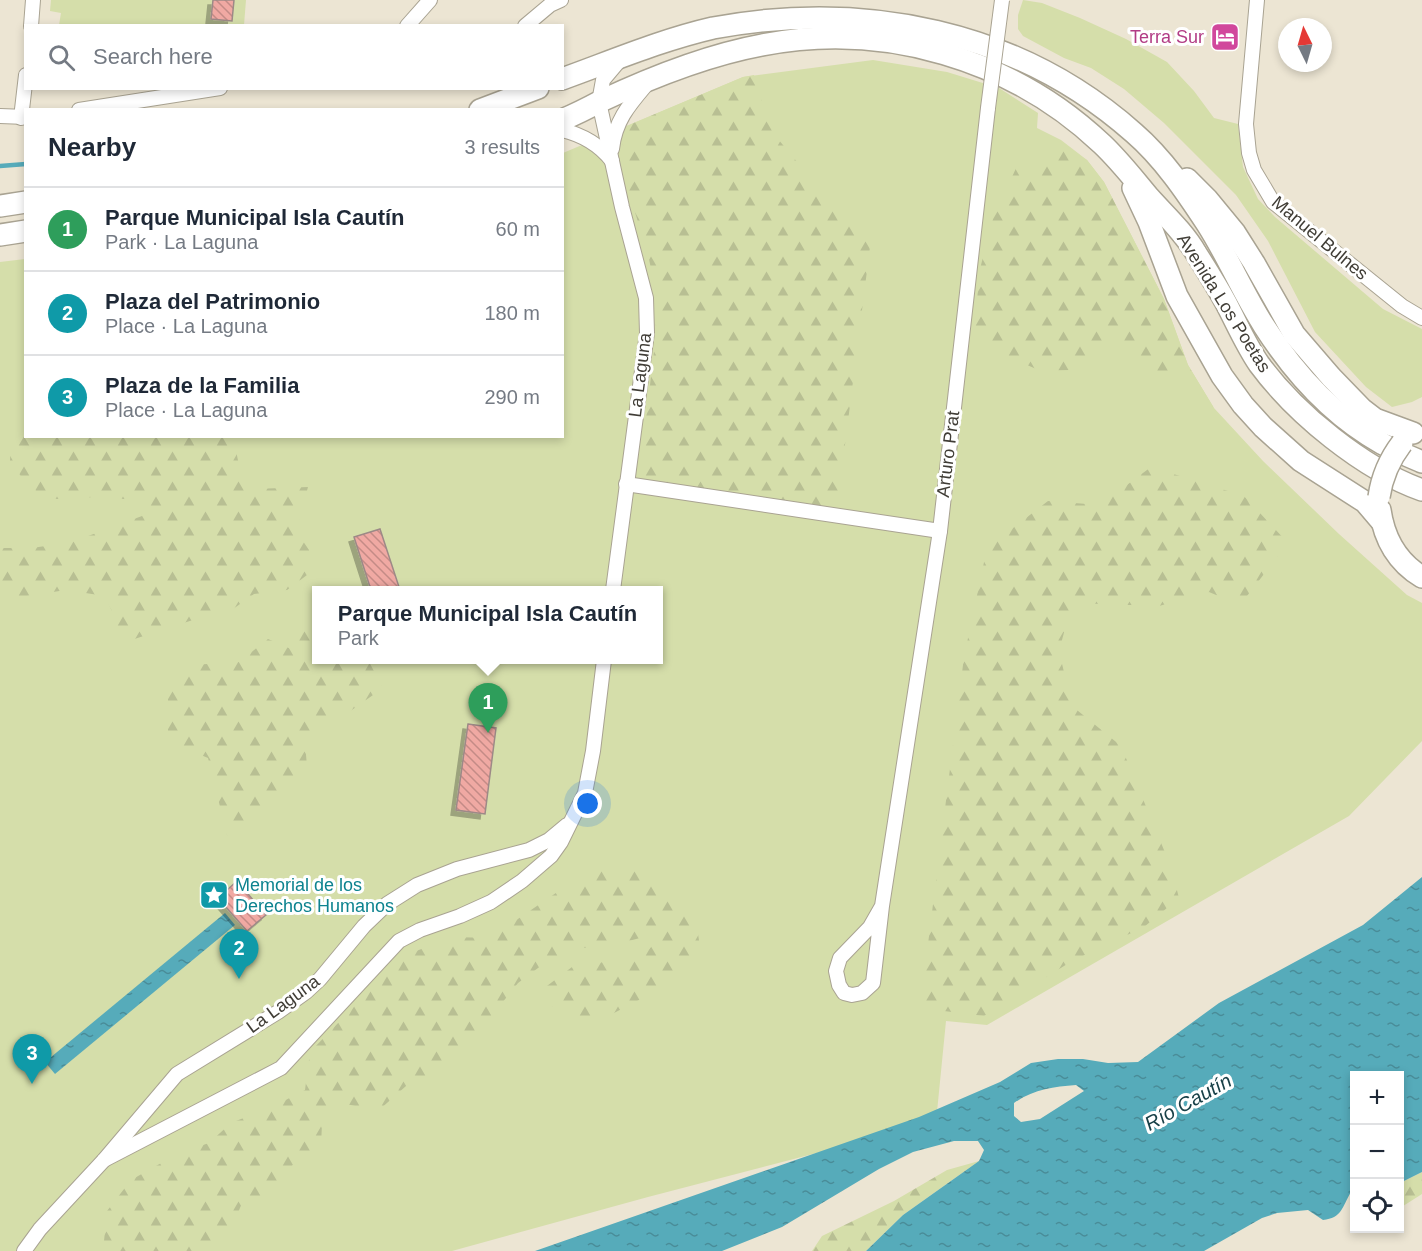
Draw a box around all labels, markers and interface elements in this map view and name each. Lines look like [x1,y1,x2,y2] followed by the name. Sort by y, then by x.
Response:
[1278,18,1332,72] north arrow
[1209,21,1241,53] hotel icon: Terra Sur
[24,24,564,90] search box
[1130,27,1204,47] place label: Terra Sur
[45,41,78,74] icon: search
[93,44,213,69] text: Search here
[48,132,136,162] text: Nearby
[464,136,540,158] text: 3 results
[1268,192,1372,284] street label: Manuel Bulnes
[105,205,405,230] text: Parque Municipal Isla Cautín
[62,218,73,240] text: 1
[496,218,540,240] text: 60 m
[1173,230,1275,376] street label: Avenida Los Poetas
[105,231,258,253] text: Park · La Laguna
[105,289,320,314] text: Plaza del Patrimonio
[62,302,73,324] text: 2
[484,302,540,324] text: 180 m
[105,315,267,337] text: Place · La Laguna
[625,331,655,418] street label: La Laguna
[105,373,299,398] text: Plaza de la Familia
[62,386,73,408] text: 3
[484,386,540,408] text: 290 m
[105,399,267,421] text: Place · La Laguna
[933,410,963,498] street label: Arturo Prat
[312,586,663,664] popup
[338,601,637,626] text: Parque Municipal Isla Cautín
[338,627,379,649] text: Park
[468,684,508,733] pin: 1
[573,789,602,818] your location
[235,875,394,916] place label: Memorial de los Derechos Humanos
[198,879,230,911] place icon: Memorial de los Derechos Humanos
[220,930,258,979] pin: 2
[243,970,324,1037] street label: La Laguna
[12,1034,51,1084] pin: 3
[1141,1069,1235,1135] water label: Río Cautín
[1350,1071,1404,1233] map controls
[1350,1071,1404,1125] button: +
[1350,1125,1404,1179] button: −
[1350,1179,1404,1233] button: locate

